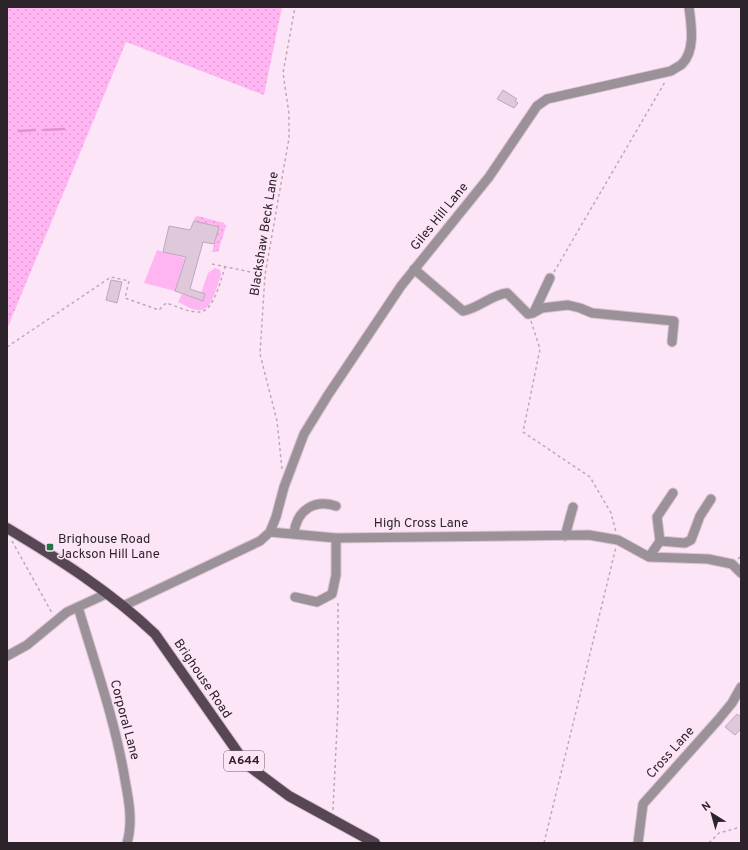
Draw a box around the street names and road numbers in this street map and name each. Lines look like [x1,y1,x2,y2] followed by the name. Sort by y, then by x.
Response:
[247,171,283,297] street label: Blackshaw Beck Lane
[408,180,472,254] street label: Giles Hill Lane
[374,516,468,532] street label: High Cross Lane
[170,636,234,722] street label: Brighouse Road
[106,678,142,762] street label: Corporal Lane
[644,724,698,782] street label: Cross Lane
[224,751,264,771] road number: A644

